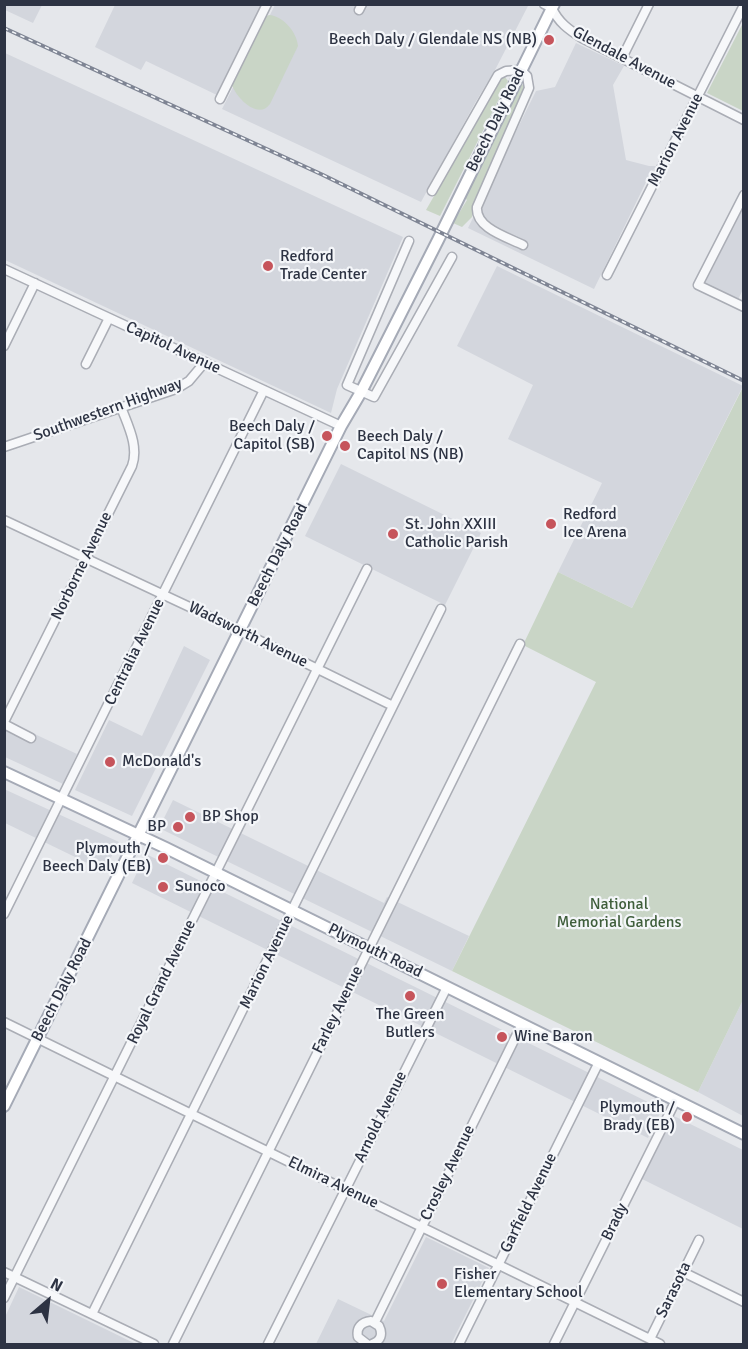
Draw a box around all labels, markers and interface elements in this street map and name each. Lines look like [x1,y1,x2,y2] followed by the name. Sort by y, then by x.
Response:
[569,23,679,93] street label: Glendale Avenue
[329,30,537,50] place label: Beech Daly / Glendale NS (NB)
[542,33,556,47] marker: Beech Daly / Glendale NS (NB)
[462,65,530,175] street label: Beech Daly Road
[644,90,708,190] street label: Marion Avenue
[280,247,367,285] place label: Redford Trade Center
[261,259,275,273] marker: Redford Trade Center
[123,318,223,378] street label: Capitol Avenue
[31,374,185,446] street label: Southwestern Highway
[229,417,315,455] place label: Beech Daly / Capitol (SB)
[357,427,464,465] place label: Beech Daly / Capitol NS (NB)
[320,429,334,443] marker: Beech Daly / Capitol (SB)
[338,439,352,453] marker: Beech Daly / Capitol NS (NB)
[244,500,312,610] street label: Beech Daly Road
[563,505,627,543] place label: Redford Ice Arena
[48,509,116,623] street label: Norborne Avenue
[405,515,508,553] place label: St. John XXIII Catholic Parish
[544,517,558,531] marker: Redford Ice Arena
[386,527,400,541] marker: St. John XXIII Catholic Parish
[101,595,169,709] street label: Centralia Avenue
[185,598,311,672] street label: Wadsworth Avenue
[122,752,201,772] place label: McDonald's
[103,755,117,769] marker: McDonald's
[202,807,259,827] place label: BP Shop
[183,810,197,824] marker: BP Shop
[147,817,166,837] place label: BP
[171,820,185,834] marker: BP
[42,839,151,877] place label: Plymouth / Beech Daly (EB)
[156,851,170,865] marker: Plymouth / Beech Daly (EB)
[175,877,225,897] place label: Sunoco
[156,880,170,894] marker: Sunoco
[556,895,682,933] park label: National Memorial Gardens
[236,912,298,1012] street label: Marion Avenue
[124,917,200,1047] street label: Royal Grand Avenue
[325,920,425,982] street label: Plymouth Road
[28,935,96,1045] street label: Beech Daly Road
[309,963,367,1057] street label: Farley Avenue
[403,989,417,1003] marker: The Green Butlers
[376,1005,444,1043] place label: The Green Butlers
[514,1027,593,1047] place label: Wine Baron
[495,1030,509,1044] marker: Wine Baron
[351,1068,411,1166] street label: Arnold Avenue
[600,1098,675,1136] place label: Plymouth / Brady (EB)
[680,1110,694,1124] marker: Plymouth / Brady (EB)
[417,1122,479,1224] street label: Crosley Avenue
[497,1150,561,1256] street label: Garfield Avenue
[285,1153,381,1213] street label: Elmira Avenue
[598,1200,632,1244] street label: Brady
[652,1259,696,1321] street label: Sarasota
[454,1265,583,1303] place label: Fisher Elementary School
[18,1271,78,1331] north arrow
[47,1274,66,1297] text: N
[435,1277,449,1291] marker: Fisher Elementary School

